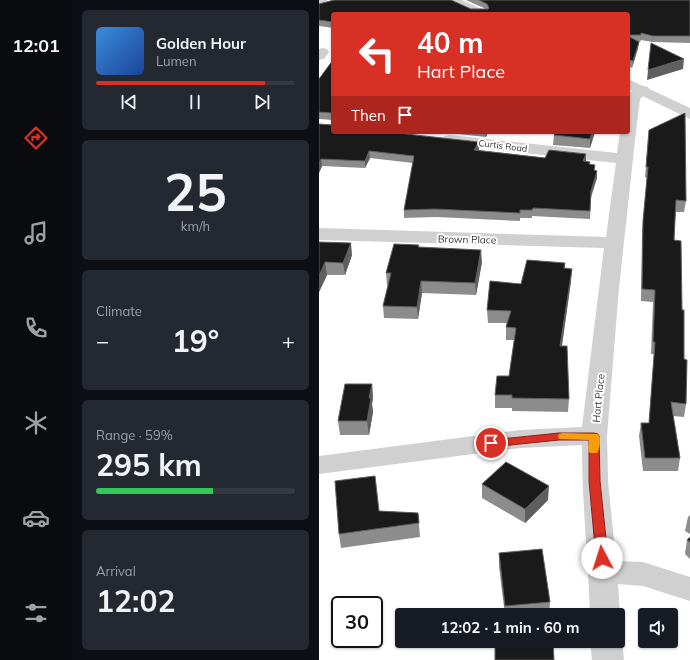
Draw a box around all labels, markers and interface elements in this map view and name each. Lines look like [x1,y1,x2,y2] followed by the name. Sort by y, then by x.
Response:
[417,25,483,60] text: 40 m
[351,28,403,80] icon: left
[12,34,60,57] text: 12:01
[156,34,246,53] text: Golden Hour
[156,53,197,69] text: Lumen
[417,60,505,83] text: Hart Place
[118,91,140,113] icon: previous
[184,91,206,113] icon: pause
[251,91,273,113] icon: next
[394,104,416,126] icon: arrive
[351,106,386,125] text: Then
[22,124,50,152] icon: directions
[478,137,528,154] street label: Curtis Road
[164,159,227,224] text: 25
[181,218,210,234] text: km/h
[22,219,50,247] icon: music
[438,232,496,247] street label: Brown Place
[96,303,142,319] text: Climate
[22,314,50,342] icon: phone
[172,322,219,360] text: 19°
[96,327,109,355] text: −
[282,327,295,355] text: +
[589,373,608,423] street label: Hart Place
[22,409,50,437] icon: climate
[474,426,508,460] pin
[96,427,173,443] text: Range · 59%
[480,432,502,454] icon: arrive
[96,446,202,484] text: 295 km
[22,504,50,532] icon: car
[581,537,623,579] position arrow
[96,563,136,579] text: Arrival
[96,582,175,620] text: 12:02
[331,596,383,648] speed limit sign: 30
[22,599,50,627] icon: filters
[638,608,678,648] map controls
[638,608,678,648] button: sound
[441,618,579,637] text: 12:02 · 1 min · 60 m

